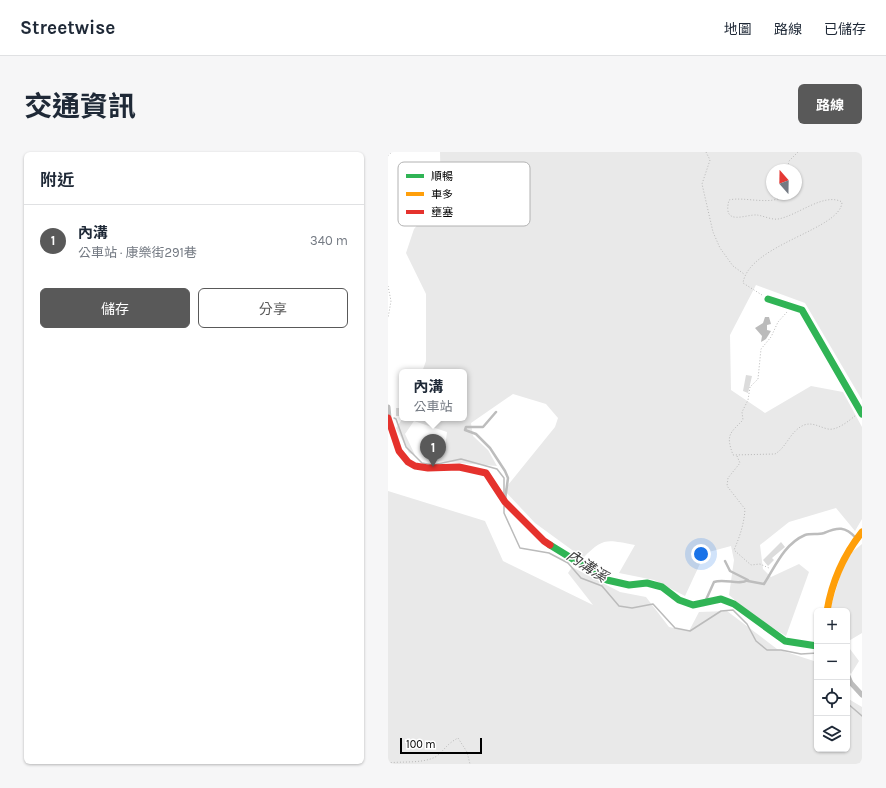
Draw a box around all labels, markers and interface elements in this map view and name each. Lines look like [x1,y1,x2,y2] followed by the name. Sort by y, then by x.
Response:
[20,17,115,39] text: Streetwise
[724,21,752,38] text: 地圖
[774,21,802,38] text: 路線
[824,21,866,38] text: 已儲存
[798,84,862,124] button: 路線
[24,90,136,123] text: 交通資訊
[398,162,530,226] legend
[766,164,802,200] north arrow
[40,170,74,190] text: 附近
[431,170,453,183] text: 順暢
[431,188,453,201] text: 車多
[431,206,453,219] text: 壅塞
[78,224,108,242] text: 內溝
[51,233,55,248] text: 1
[310,233,348,248] text: 340 m
[78,245,197,260] text: 公車站 · 康樂街291巷
[40,288,190,328] button: 儲存
[198,288,348,328] button: 分享
[399,369,467,421] popup
[413,378,444,396] text: 內溝
[413,399,453,414] text: 公車站
[420,434,446,467] pin: 1
[691,544,711,564] your location
[563,546,612,587] water label: 內溝溪
[814,608,850,752] map controls
[814,608,850,644] button: +
[814,644,850,680] button: −
[814,680,850,716] button: locate
[814,716,850,752] button: layers
[400,736,482,755] scale bar
[406,738,436,751] text: 100 m

